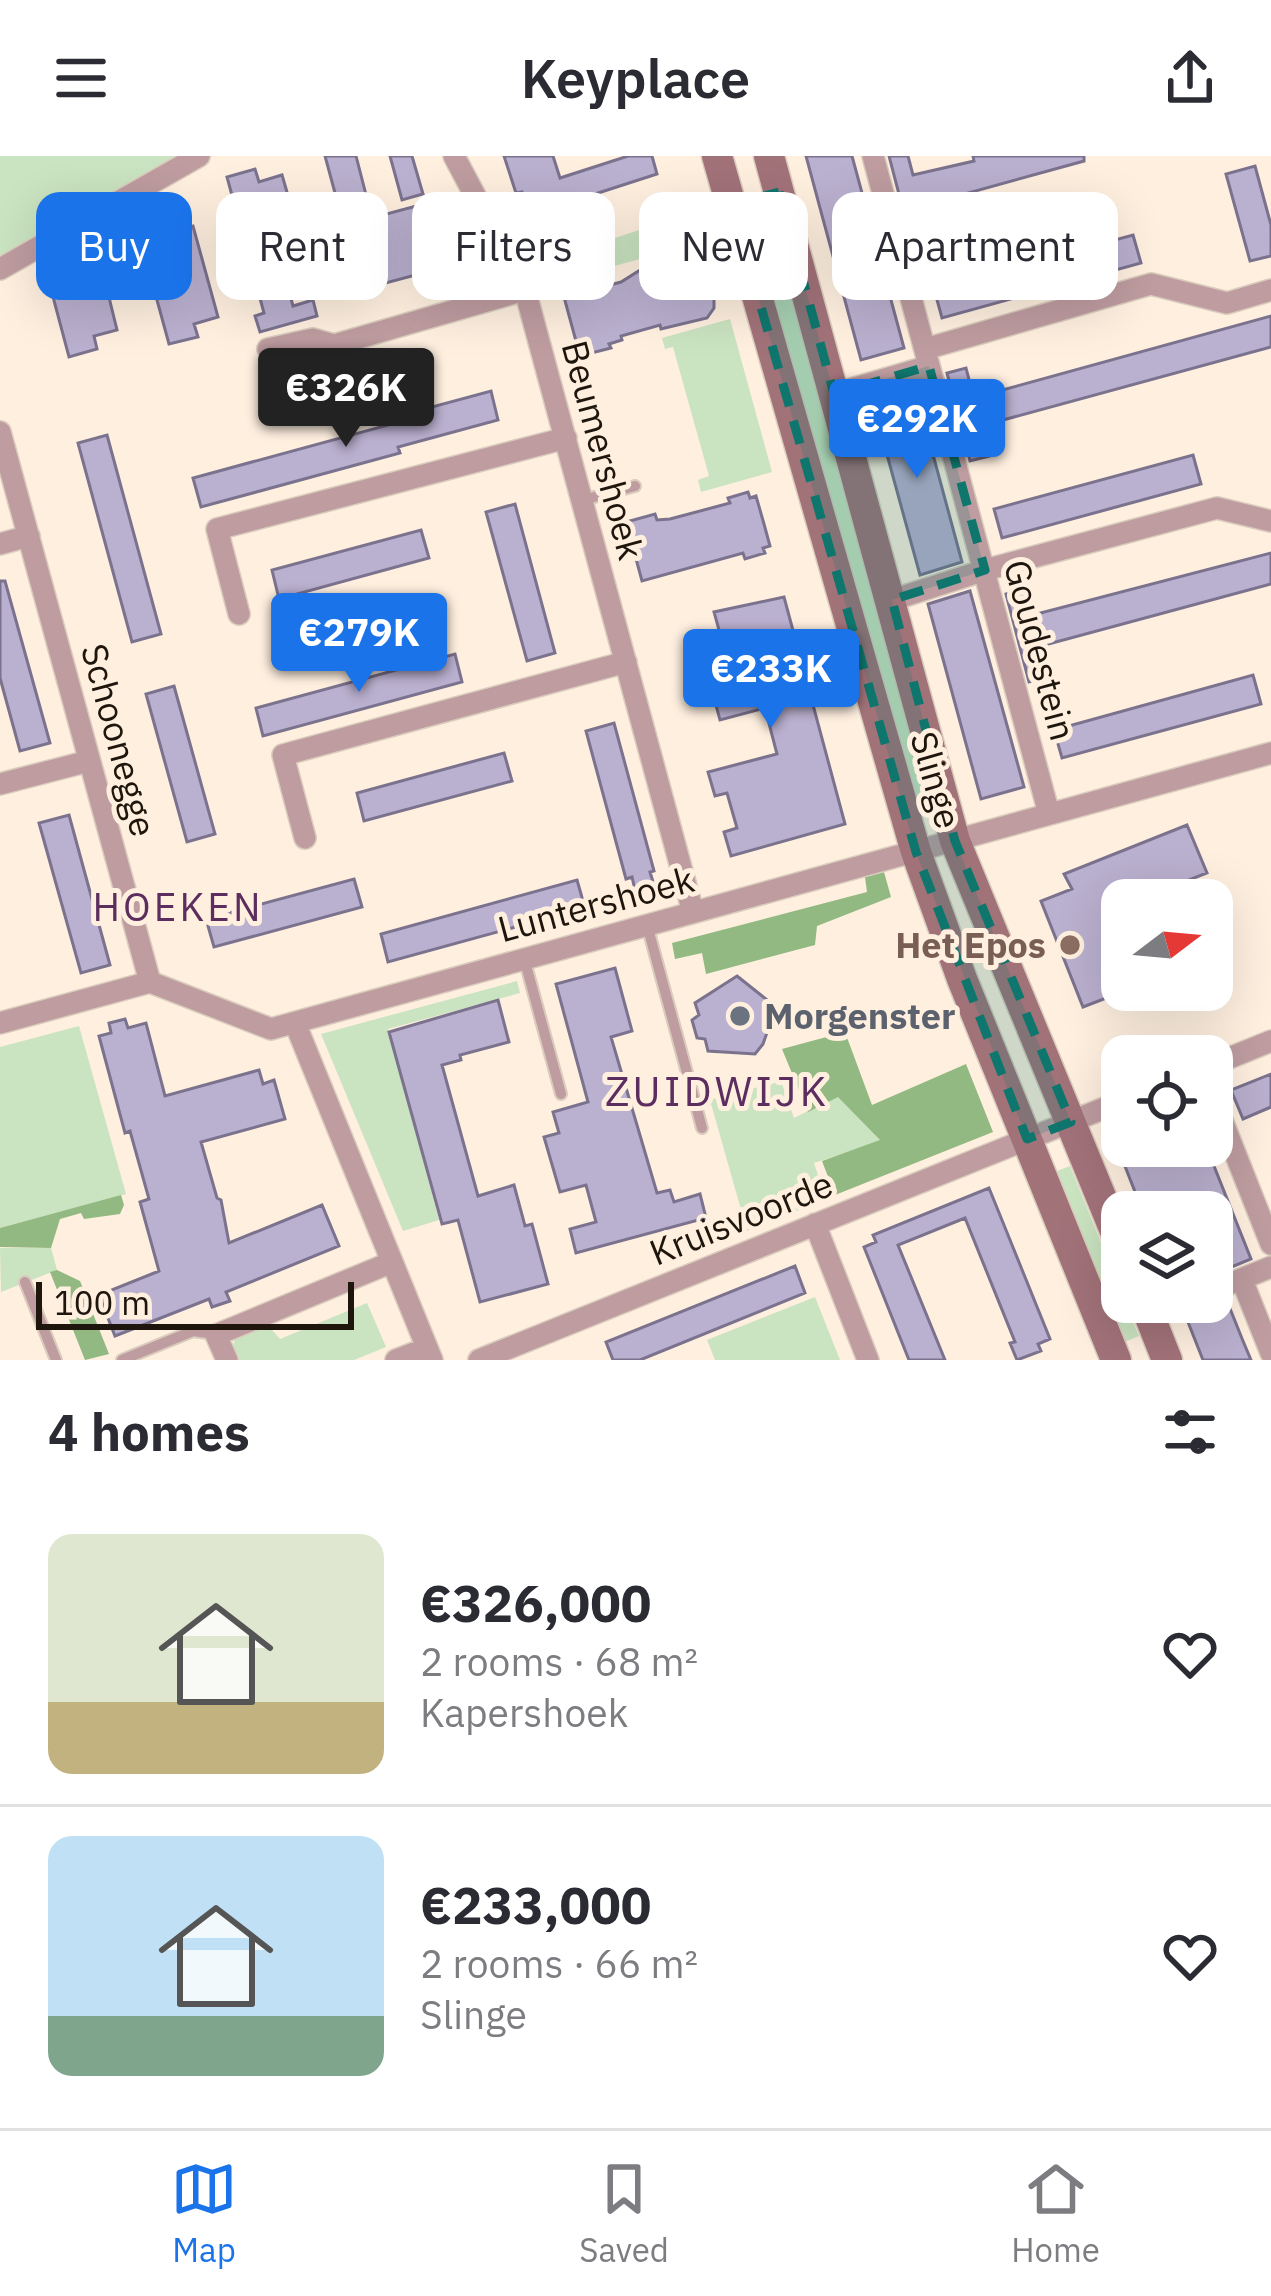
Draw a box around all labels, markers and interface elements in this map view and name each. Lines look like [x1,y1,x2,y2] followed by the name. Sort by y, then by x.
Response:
[521,43,750,113] text: Keyplace
[48,45,114,111] icon: menu
[1157,45,1223,111] icon: share
[36,192,192,300] chip: Buy
[216,192,388,300] chip: Rent
[412,192,615,300] chip: Filters
[639,192,808,300] chip: New
[832,192,1118,300] chip: Apartment
[552,335,655,565] street label: Beumershoek
[262,348,430,450] pin: €326K
[285,361,407,412] text: €326K
[833,379,1001,481] pin: €292K
[856,392,978,443] text: €292K
[994,554,1087,745] street label: Goudestein
[275,593,443,695] pin: €279K
[298,606,420,657] text: €279K
[687,629,855,731] pin: €233K
[71,638,168,841] street label: Schoonegge
[710,642,832,693] text: €233K
[900,726,973,834] street label: Slinge
[493,855,699,952] street label: Luntershoek
[1101,879,1233,1011] north arrow
[1101,879,1233,1323] map controls
[93,881,263,932] district label: HOEKEN
[895,921,1046,968] place label: Het Epos
[1057,932,1083,958] marker: Het Epos
[764,992,955,1039] place label: Morgenster
[727,1003,753,1029] marker: Morgenster
[1101,1035,1233,1167] button: locate
[605,1063,829,1118] district label: ZUIDWIJK
[642,1159,839,1276] street label: Kruisvoorde
[1101,1191,1233,1323] button: layers
[36,1276,354,1329] scale bar
[54,1281,150,1324] text: 100 m
[48,1399,250,1465] text: 4 homes
[1157,1399,1223,1465] icon: filters
[420,1570,651,1636] text: €326,000
[144,1582,288,1726] icon: home
[1157,1621,1223,1687] icon: heart
[420,1636,698,1687] text: 2 rooms · 68 m²
[420,1687,628,1738] text: Kapershoek
[420,1872,651,1938] text: €233,000
[144,1884,288,2028] icon: home
[1157,1923,1223,1989] icon: heart
[420,1938,698,1989] text: 2 rooms · 66 m²
[420,1989,527,2040] text: Slinge
[171,2156,237,2271] tab: Map
[579,2156,669,2271] tab: Saved
[1011,2156,1100,2271] tab: Home

